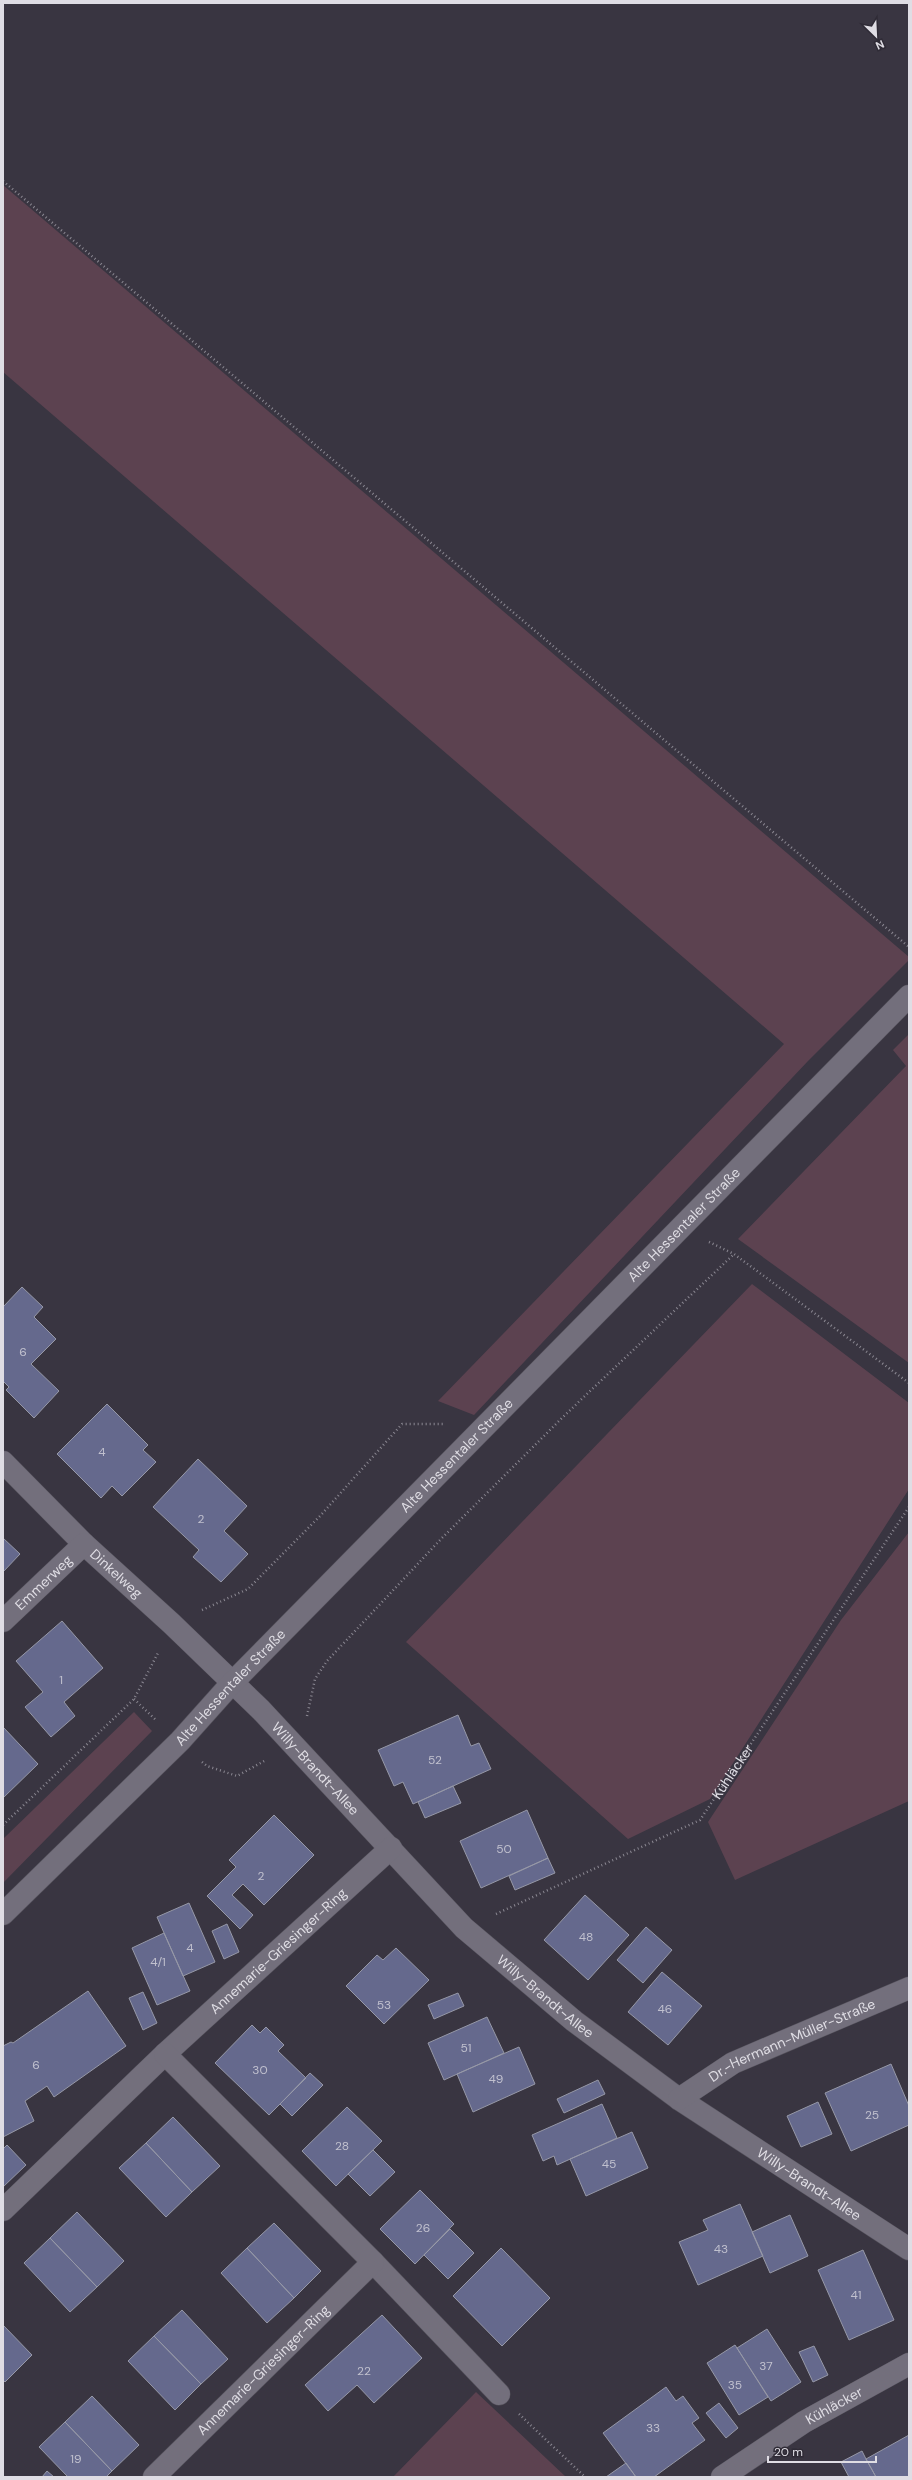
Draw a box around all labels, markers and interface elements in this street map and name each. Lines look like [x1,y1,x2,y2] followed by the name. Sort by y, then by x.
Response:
[856,16,896,56] north arrow
[874,37,887,53] text: N
[623,1164,744,1286] street label: Alte Hessentaler Straße
[19,1344,27,1360] house number: 6
[396,1394,517,1516] street label: Alte Hessentaler Straße
[98,1444,106,1460] house number: 4
[198,1511,205,1527] house number: 2
[86,1545,147,1602] street label: Dinkelweg
[11,1551,76,1614] street label: Emmerweg
[171,1625,289,1749] street label: Alte Hessentaler Straße
[59,1672,63,1688] house number: 1
[268,1718,363,1819] street label: Willy-Brandt-Allee
[708,1740,757,1802] street label: Kühläcker
[428,1752,442,1768] house number: 52
[496,1841,512,1857] house number: 50
[258,1868,265,1884] house number: 2
[206,1884,350,2018] street label: Annemarie-Griesinger-Ring
[579,1929,593,1945] house number: 48
[186,1940,194,1956] house number: 4
[493,1951,597,2042] street label: Willy-Brandt-Allee
[150,1954,166,1970] house number: 4/1
[705,1994,878,2086] street label: Dr.-Hermann-Müller-Straße
[377,1997,391,2013] house number: 53
[658,2001,672,2017] house number: 46
[460,2040,472,2056] house number: 51
[32,2057,40,2073] house number: 6
[252,2062,268,2078] house number: 30
[489,2071,503,2087] house number: 49
[865,2107,879,2123] house number: 25
[335,2138,349,2154] house number: 28
[754,2143,865,2224] street label: Willy-Brandt-Allee
[602,2156,616,2172] house number: 45
[416,2220,430,2236] house number: 26
[714,2241,728,2257] house number: 43
[850,2287,862,2303] house number: 41
[193,2301,333,2439] street label: Annemarie-Griesinger-Ring
[759,2358,773,2374] house number: 37
[357,2363,371,2379] house number: 22
[728,2377,742,2393] house number: 35
[802,2382,866,2428] street label: Kühläcker
[646,2420,660,2436] house number: 33
[768,2438,876,2464] scale bar
[774,2444,803,2460] text: 20 m
[70,2451,82,2467] house number: 19

